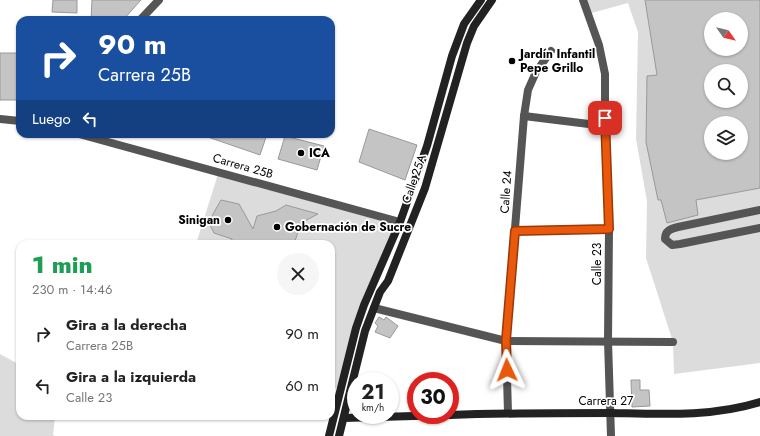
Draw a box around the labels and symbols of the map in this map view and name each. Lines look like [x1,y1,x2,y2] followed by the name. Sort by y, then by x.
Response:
[704,12,748,56] north arrow
[518,45,595,77] place label: Jardín Infantil Pepe Grillo
[507,56,517,66] marker: Jardín Infantil Pepe Grillo
[588,101,622,135] pin
[309,144,330,162] place label: ICA
[296,148,306,158] marker: ICA
[211,149,276,183] street label: Carrera 25B
[397,152,431,206] street label: Calle 25A
[496,170,516,214] street label: Calle 24
[178,211,220,229] place label: Sinigan
[223,215,233,225] marker: Sinigan
[285,218,411,236] place label: Gobernación de Sucre
[272,222,282,232] marker: Gobernación de Sucre
[588,242,606,285] street label: Calle 23
[486,349,528,391] position arrow
[407,372,459,424] speed limit sign: 30
[579,392,634,410] street label: Carrera 27

